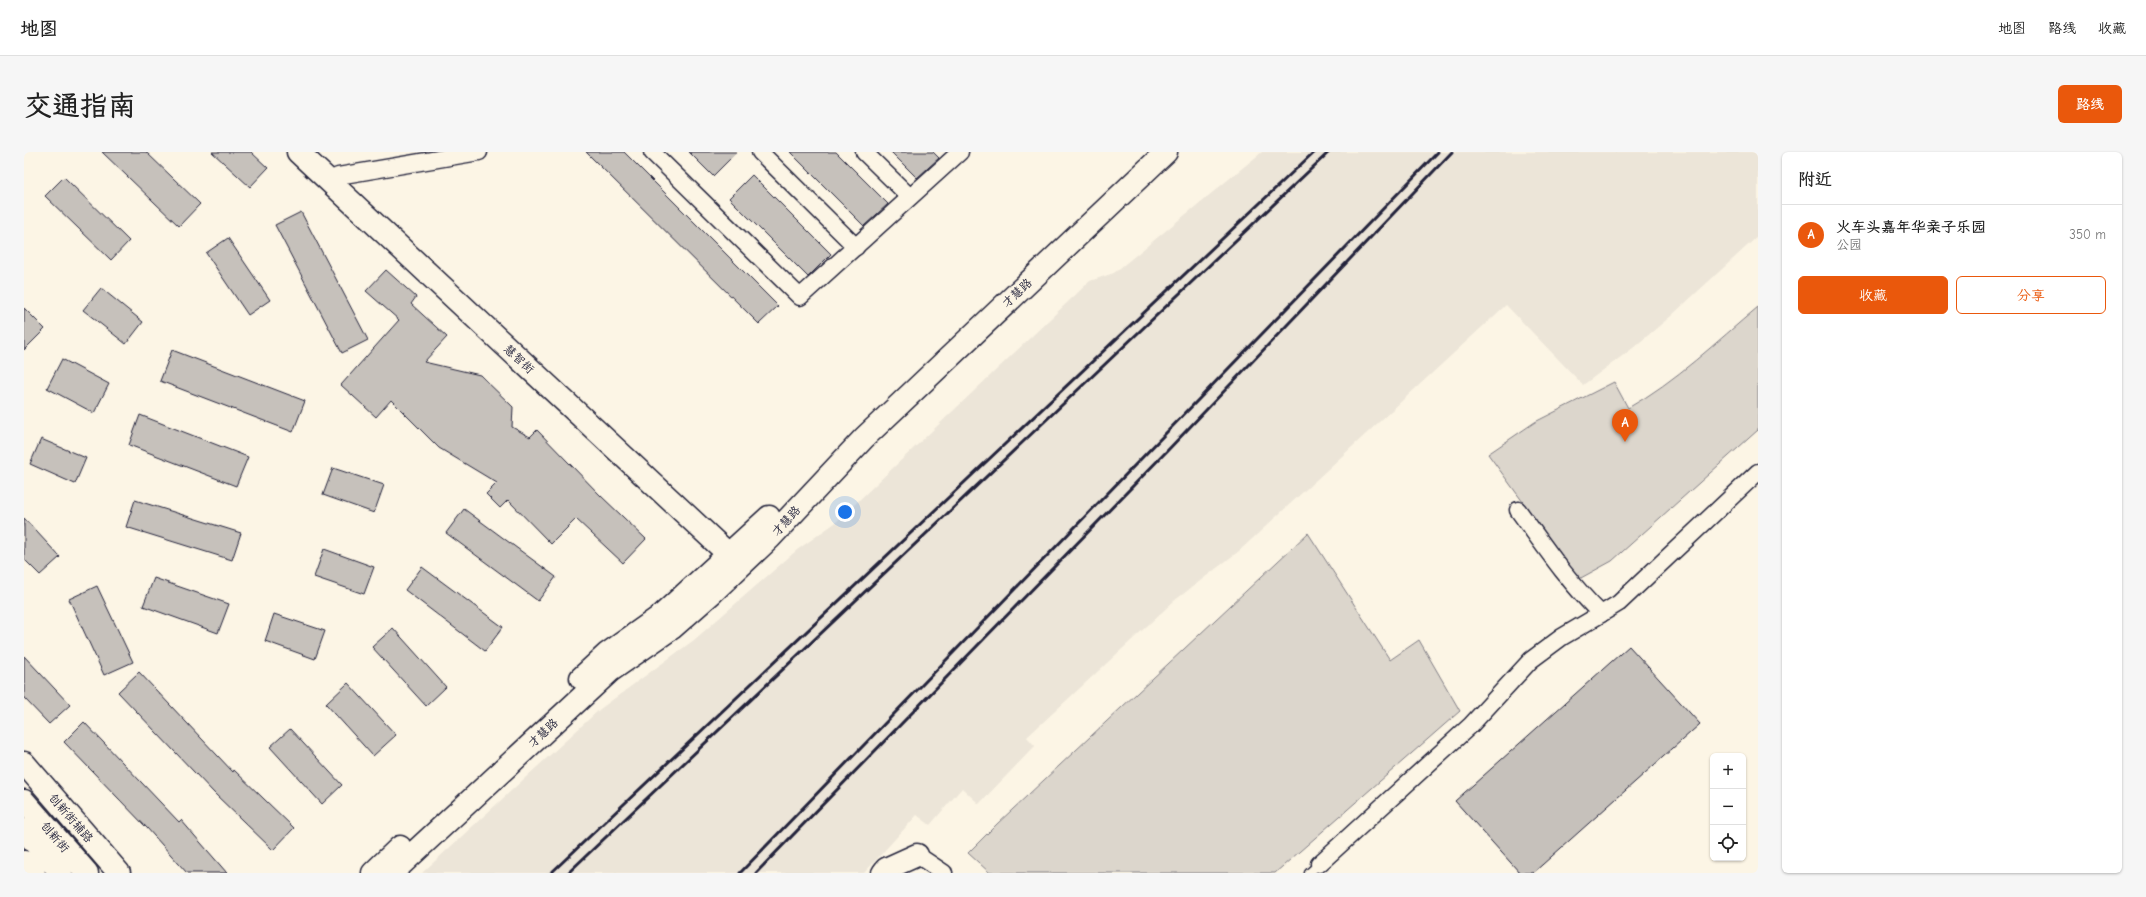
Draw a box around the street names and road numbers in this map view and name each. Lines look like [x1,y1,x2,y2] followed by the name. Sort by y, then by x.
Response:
[999,276,1035,310] street label: 才慧路
[501,342,537,376] street label: 慧智街
[769,503,803,539] street label: 才慧路
[525,716,561,750] street label: 才慧路
[46,791,96,845] street label: 创新街辅路
[38,819,72,855] street label: 创新街

